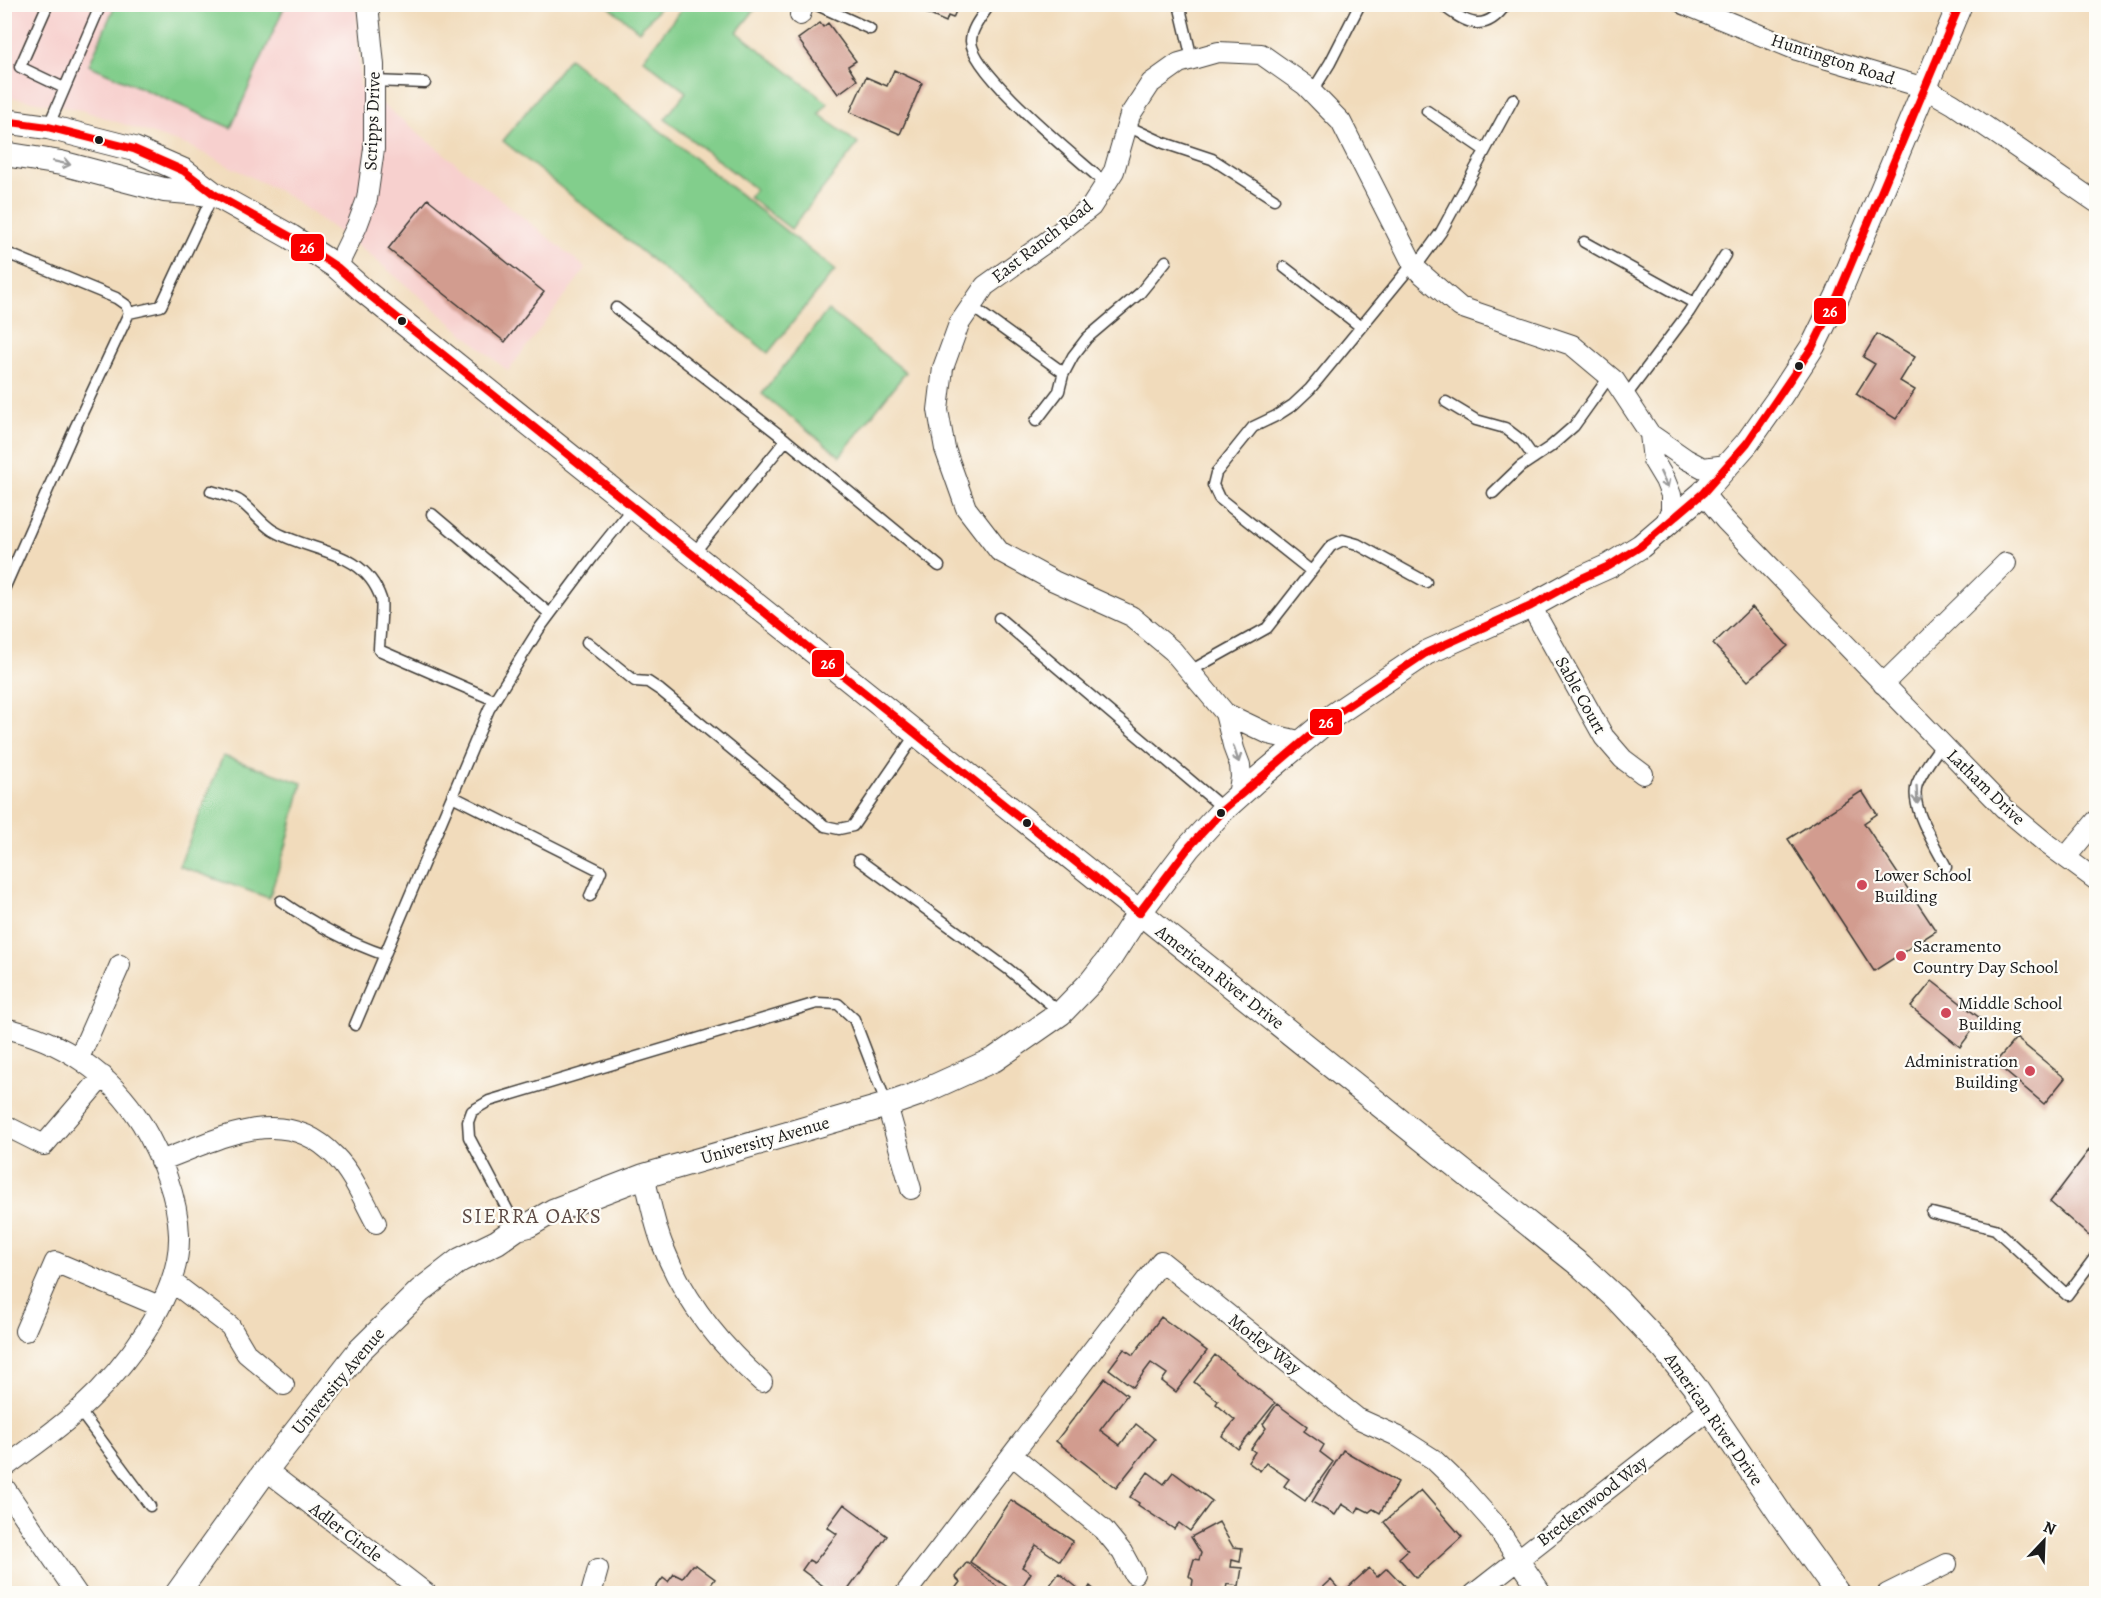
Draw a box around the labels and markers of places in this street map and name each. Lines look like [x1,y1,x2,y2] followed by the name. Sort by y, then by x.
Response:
[93,134,105,146] unlabelled marker
[396,315,408,327] unlabelled marker
[1793,360,1805,372] unlabelled marker
[1215,807,1227,819] unlabelled marker
[1021,817,1033,829] unlabelled marker
[1874,863,1972,908] place label: Lower School Building
[1855,878,1869,892] marker: Lower School Building
[1913,934,2059,979] place label: Sacramento Country Day School
[1894,949,1908,963] marker: Sacramento Country Day School
[1958,991,2063,1036] place label: Middle School Building
[1939,1006,1953,1020] marker: Middle School Building
[1904,1049,2018,1094] place label: Administration Building
[2023,1064,2037,1078] marker: Administration Building

